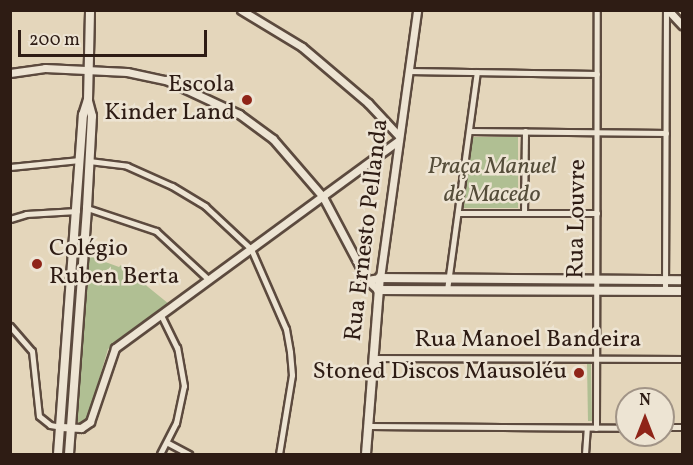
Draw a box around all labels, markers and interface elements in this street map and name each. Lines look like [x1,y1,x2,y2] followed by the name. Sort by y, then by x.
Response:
[21,18,210,56] scale bar
[29,28,80,53] text: 200 m
[104,72,235,128] place label: Escola Kinder Land
[240,93,254,107] marker: Escola Kinder Land
[340,117,396,343] street label: Rua Ernesto Pellanda
[427,154,557,210] park label: Praça Manuel de Macedo
[563,159,593,279] street label: Rua Louvre
[49,236,179,292] place label: Colégio Ruben Berta
[30,257,44,271] marker: Colégio Ruben Berta
[415,327,641,355] street label: Rua Manoel Bandeira
[312,359,567,387] place label: Stoned Discos Mausoléu
[572,366,586,380] marker: Stoned Discos Mausoléu
[615,387,675,447] north arrow
[639,390,651,412] text: N

